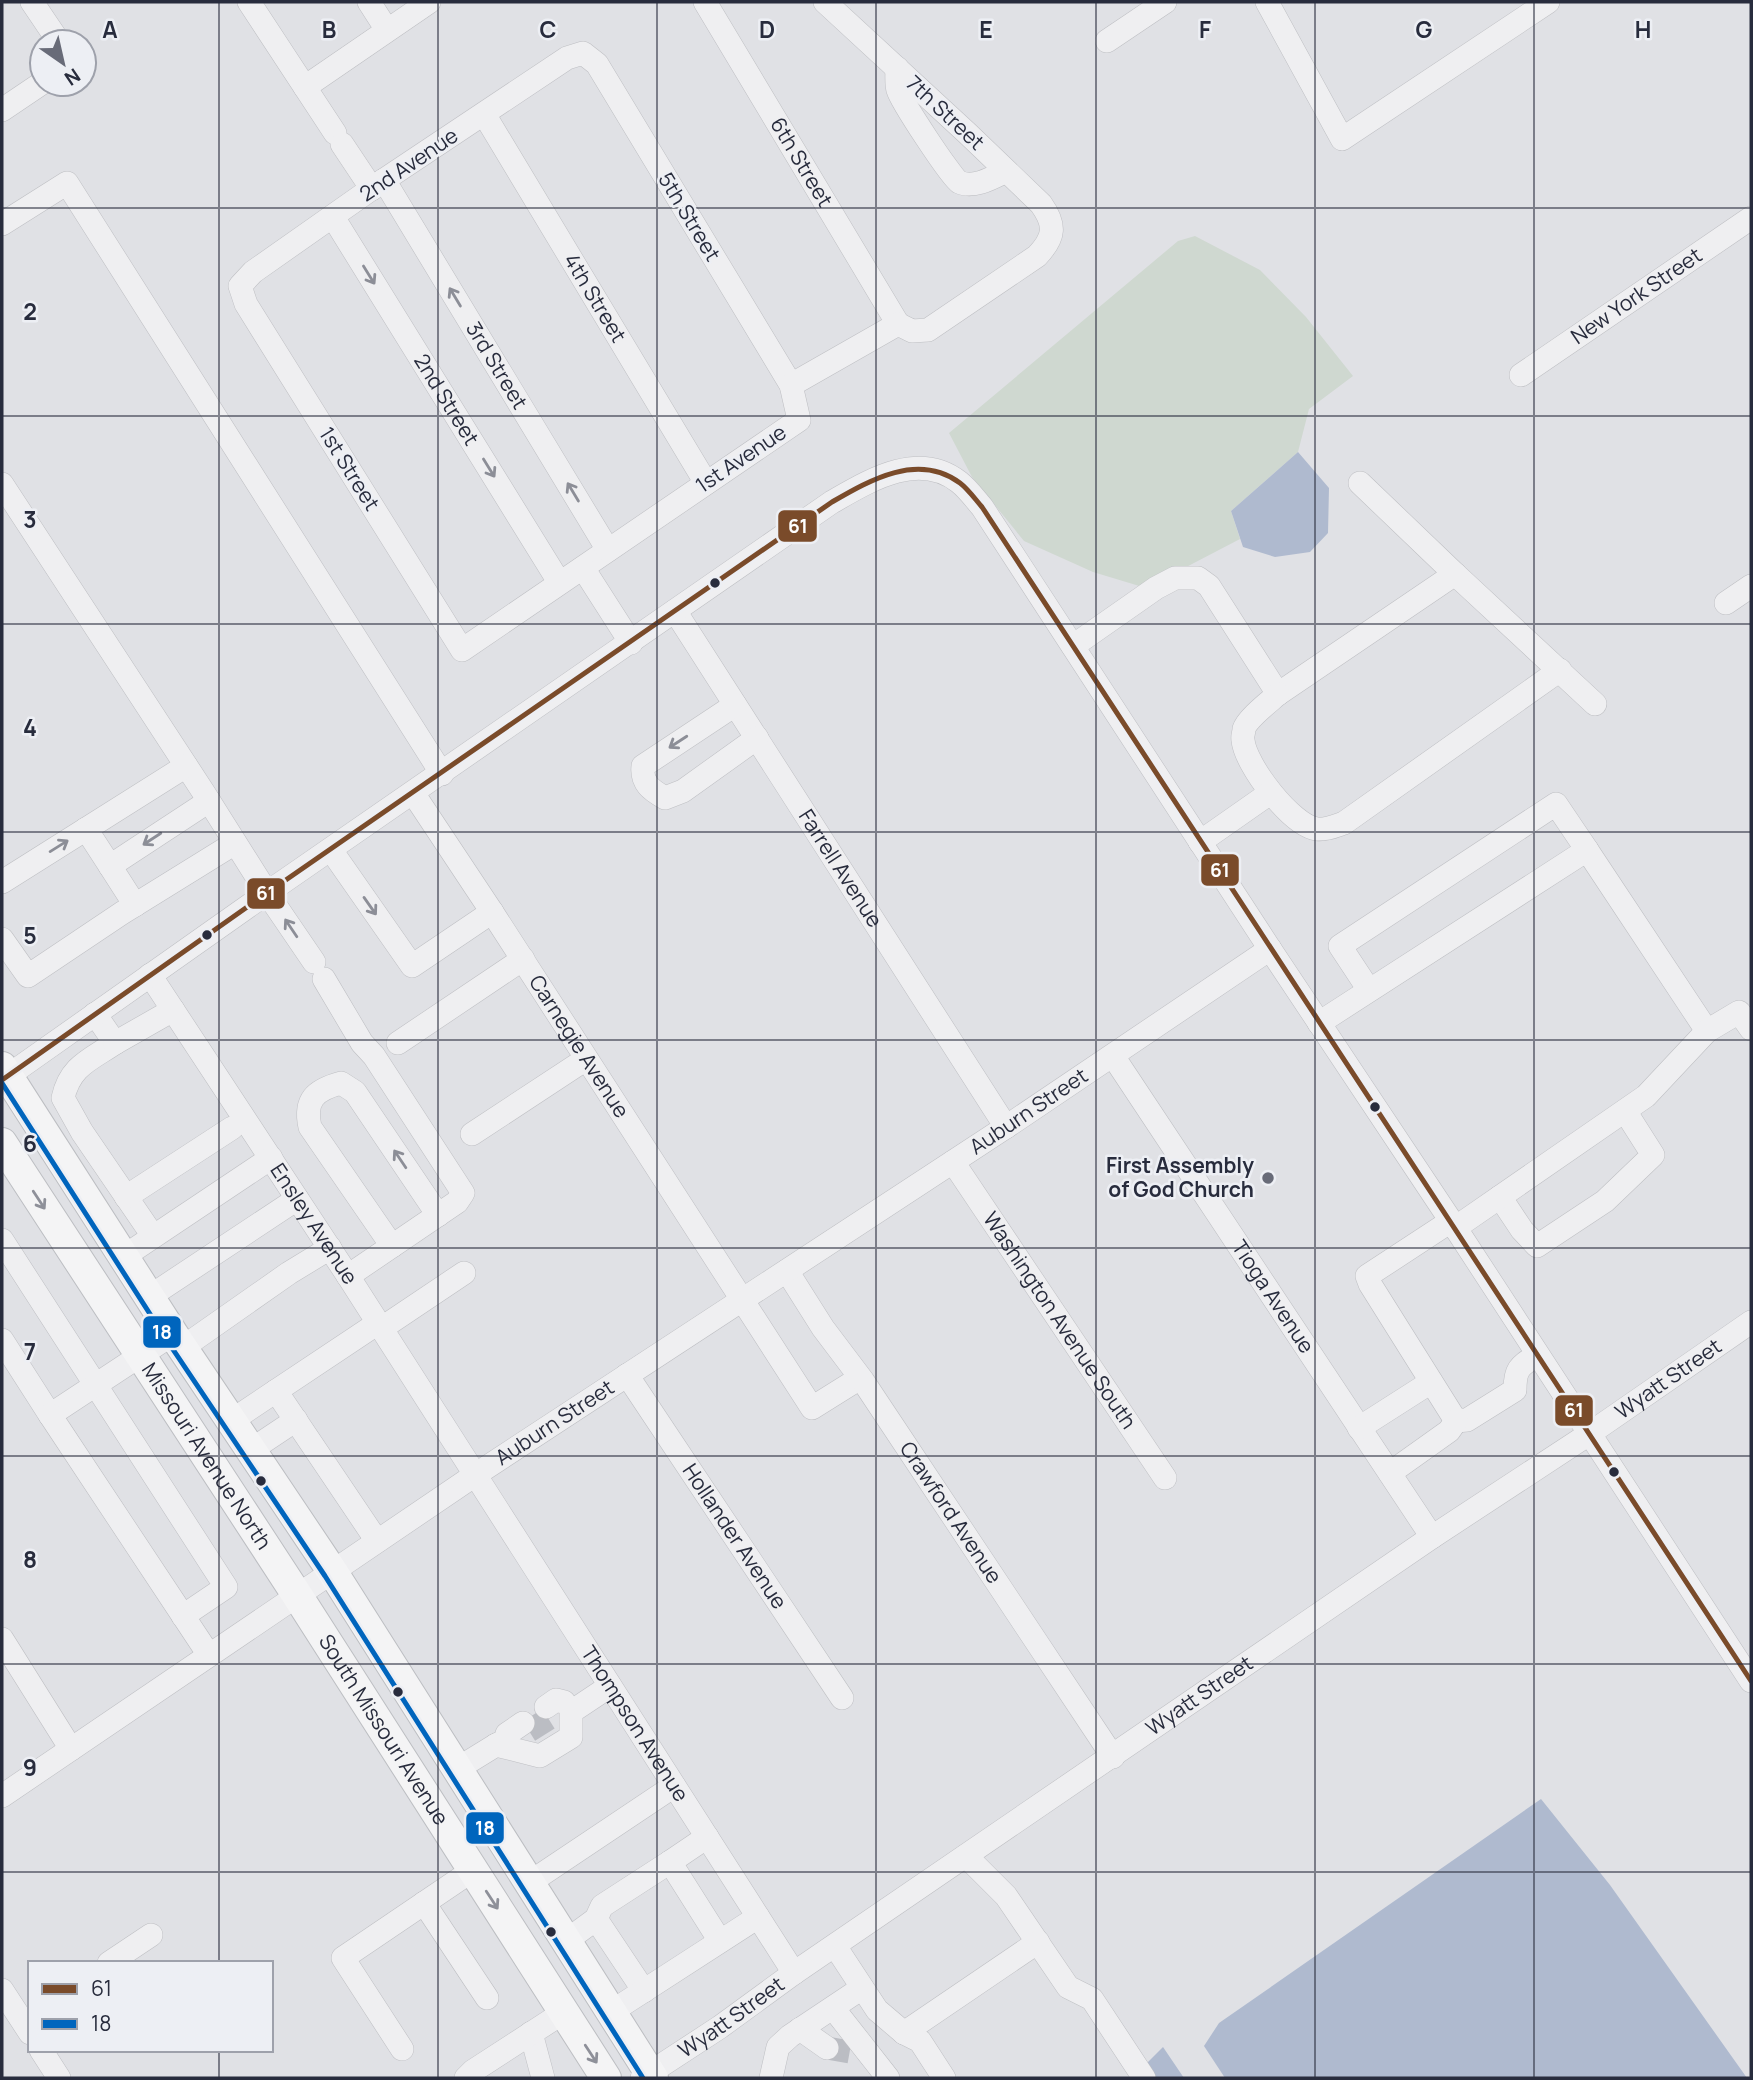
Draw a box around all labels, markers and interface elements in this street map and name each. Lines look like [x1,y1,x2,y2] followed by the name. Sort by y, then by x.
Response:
[102,13,118,45] text: A
[322,13,336,45] text: B
[540,13,557,45] text: C
[759,13,775,45] text: D
[979,13,993,45] text: E
[1199,13,1211,45] text: F
[1416,13,1433,45] text: G
[1635,13,1651,45] text: H
[28,28,98,98] north arrow
[60,62,85,92] text: N
[901,69,991,156] street label: 7th Street
[764,112,840,212] street label: 6th Street
[354,121,463,207] street label: 2nd Avenue
[652,167,727,266] street label: 5th Street
[1565,241,1707,350] street label: New York Street
[558,248,633,347] street label: 4th Street
[363,264,377,284] one-way arrow
[447,288,461,308] one-way arrow
[23,295,37,327] text: 2
[460,316,534,414] street label: 3rd Street
[408,348,486,450] street label: 2nd Street
[690,418,791,499] street label: 1st Avenue
[313,421,386,516] street label: 1st Street
[482,458,496,478] one-way arrow
[565,482,579,502] one-way arrow
[23,503,37,535] text: 3
[777,509,818,543] line badge: 61
[788,513,808,539] text: 61
[708,576,722,590] unlabelled marker
[23,711,37,743] text: 4
[669,735,688,750] one-way arrow
[793,804,889,932] street label: Farrell Avenue
[142,832,162,846] one-way arrow
[49,838,69,852] one-way arrow
[1200,853,1240,887] line badge: 61
[1210,857,1230,883] text: 61
[246,877,286,910] line badge: 61
[256,880,276,906] text: 61
[363,896,377,915] one-way arrow
[23,919,37,951] text: 5
[284,919,298,938] one-way arrow
[200,928,214,942] unlabelled marker
[523,969,636,1123] street label: Carnegie Avenue
[964,1061,1093,1160] street label: Auburn Street
[1368,1100,1382,1114] unlabelled marker
[23,1127,37,1159] text: 6
[393,1149,407,1169] one-way arrow
[1106,1151,1254,1203] place label: First Assembly of God Church
[265,1157,365,1289] street label: Ensley Avenue
[1260,1170,1276,1186] marker: First Assembly of God Church
[32,1190,46,1209] one-way arrow
[977,1206,1143,1434] street label: Washington Avenue South
[1226,1234,1321,1358] street label: Tioga Avenue
[142,1315,182,1349] line badge: 18
[152,1319,172,1345] text: 18
[1609,1332,1727,1425] street label: Wyatt Street
[24,1335,36,1367] text: 7
[136,1357,278,1554] street label: Missouri Avenue North
[489,1373,619,1471] street label: Auburn Street
[1554,1394,1594,1427] line badge: 61
[1564,1397,1584,1423] text: 61
[894,1436,1009,1589] street label: Crawford Avenue
[677,1458,794,1614] street label: Hollander Avenue
[1607,1465,1621,1479] unlabelled marker
[254,1474,268,1488] unlabelled marker
[23,1543,37,1575] text: 8
[313,1629,456,1830] street label: South Missouri Avenue
[575,1640,696,1807] street label: Thompson Avenue
[1140,1649,1258,1741] street label: Wyatt Street
[391,1685,405,1699] unlabelled marker
[23,1751,37,1783] text: 9
[465,1811,505,1845] line badge: 18
[475,1815,495,1841] text: 18
[485,1890,500,1909] one-way arrow
[544,1925,558,1939] unlabelled marker
[28,1961,273,2052] legend
[672,1970,790,2064] street label: Wyatt Street
[91,1974,112,2002] text: 61
[91,2009,111,2037] text: 18
[584,2044,598,2063] one-way arrow

